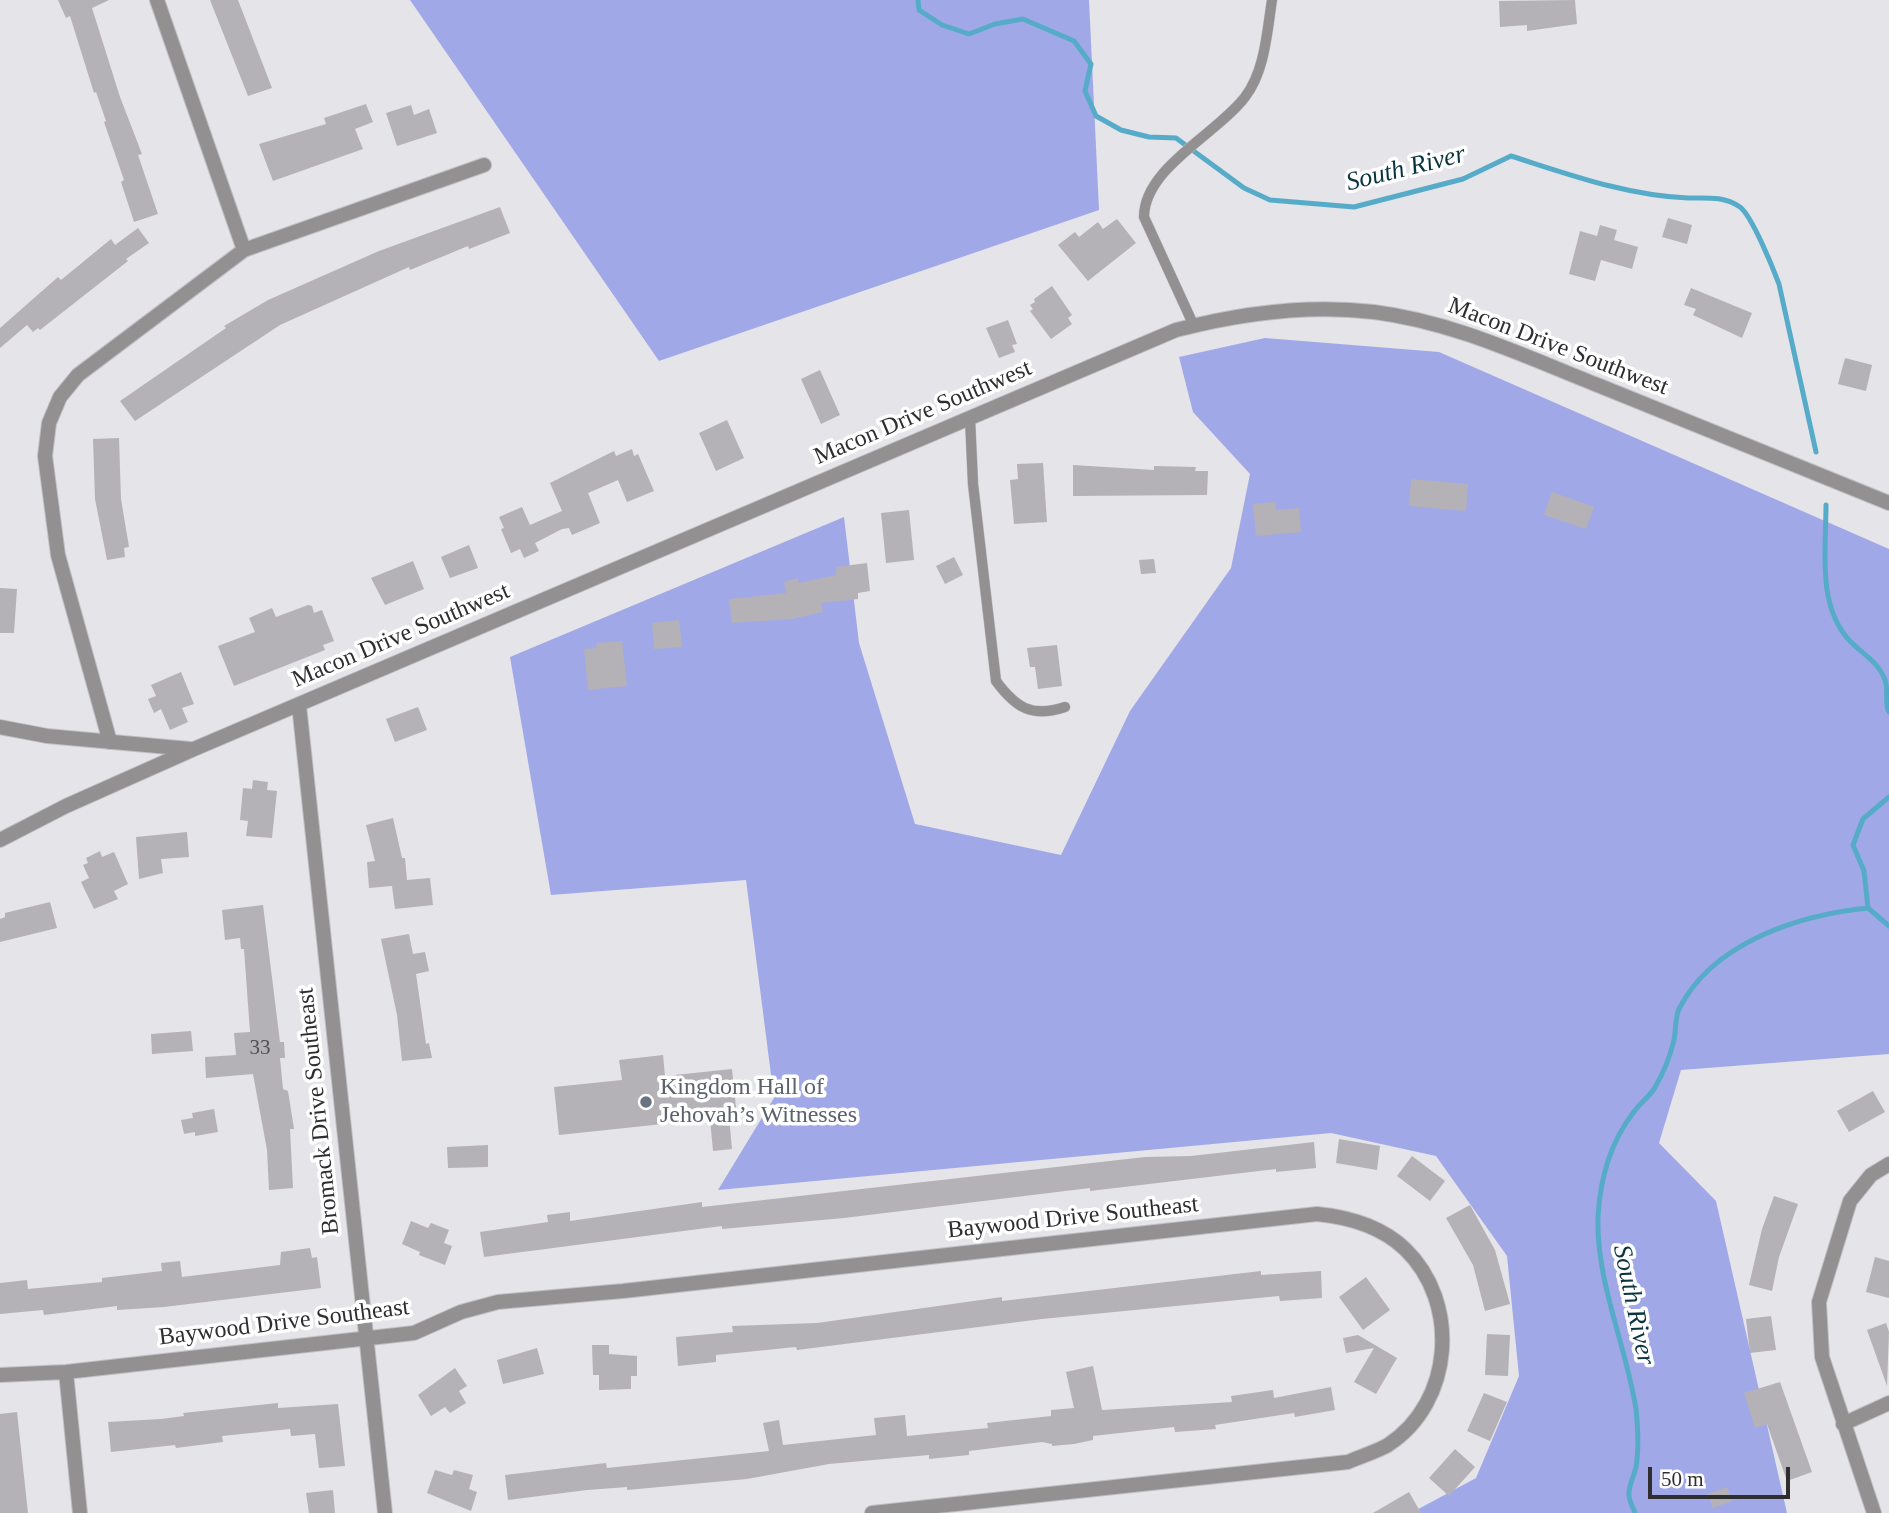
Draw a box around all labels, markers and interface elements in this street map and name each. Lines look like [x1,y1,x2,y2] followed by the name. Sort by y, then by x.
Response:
[1343,139,1469,199] water label: South River
[1444,292,1672,402] street label: Macon Drive Southwest
[810,354,1036,472] street label: Macon Drive Southwest
[288,577,514,695] street label: Macon Drive Southwest
[292,986,346,1236] street label: Bromack Drive Southeast
[250,1035,270,1061] house number: 33
[660,1074,857,1130] place label: Kingdom Hall of Jehovah’s Witnesses
[638,1094,654,1110] marker: Kingdom Hall of Jehovah’s Witnesses
[946,1191,1200,1245] street label: Baywood Drive Southeast
[1605,1242,1661,1368] water label: South River
[157,1293,411,1353] street label: Baywood Drive Southeast
[1651,1454,1793,1498] scale bar
[1661,1467,1704,1491] text: 50 m

